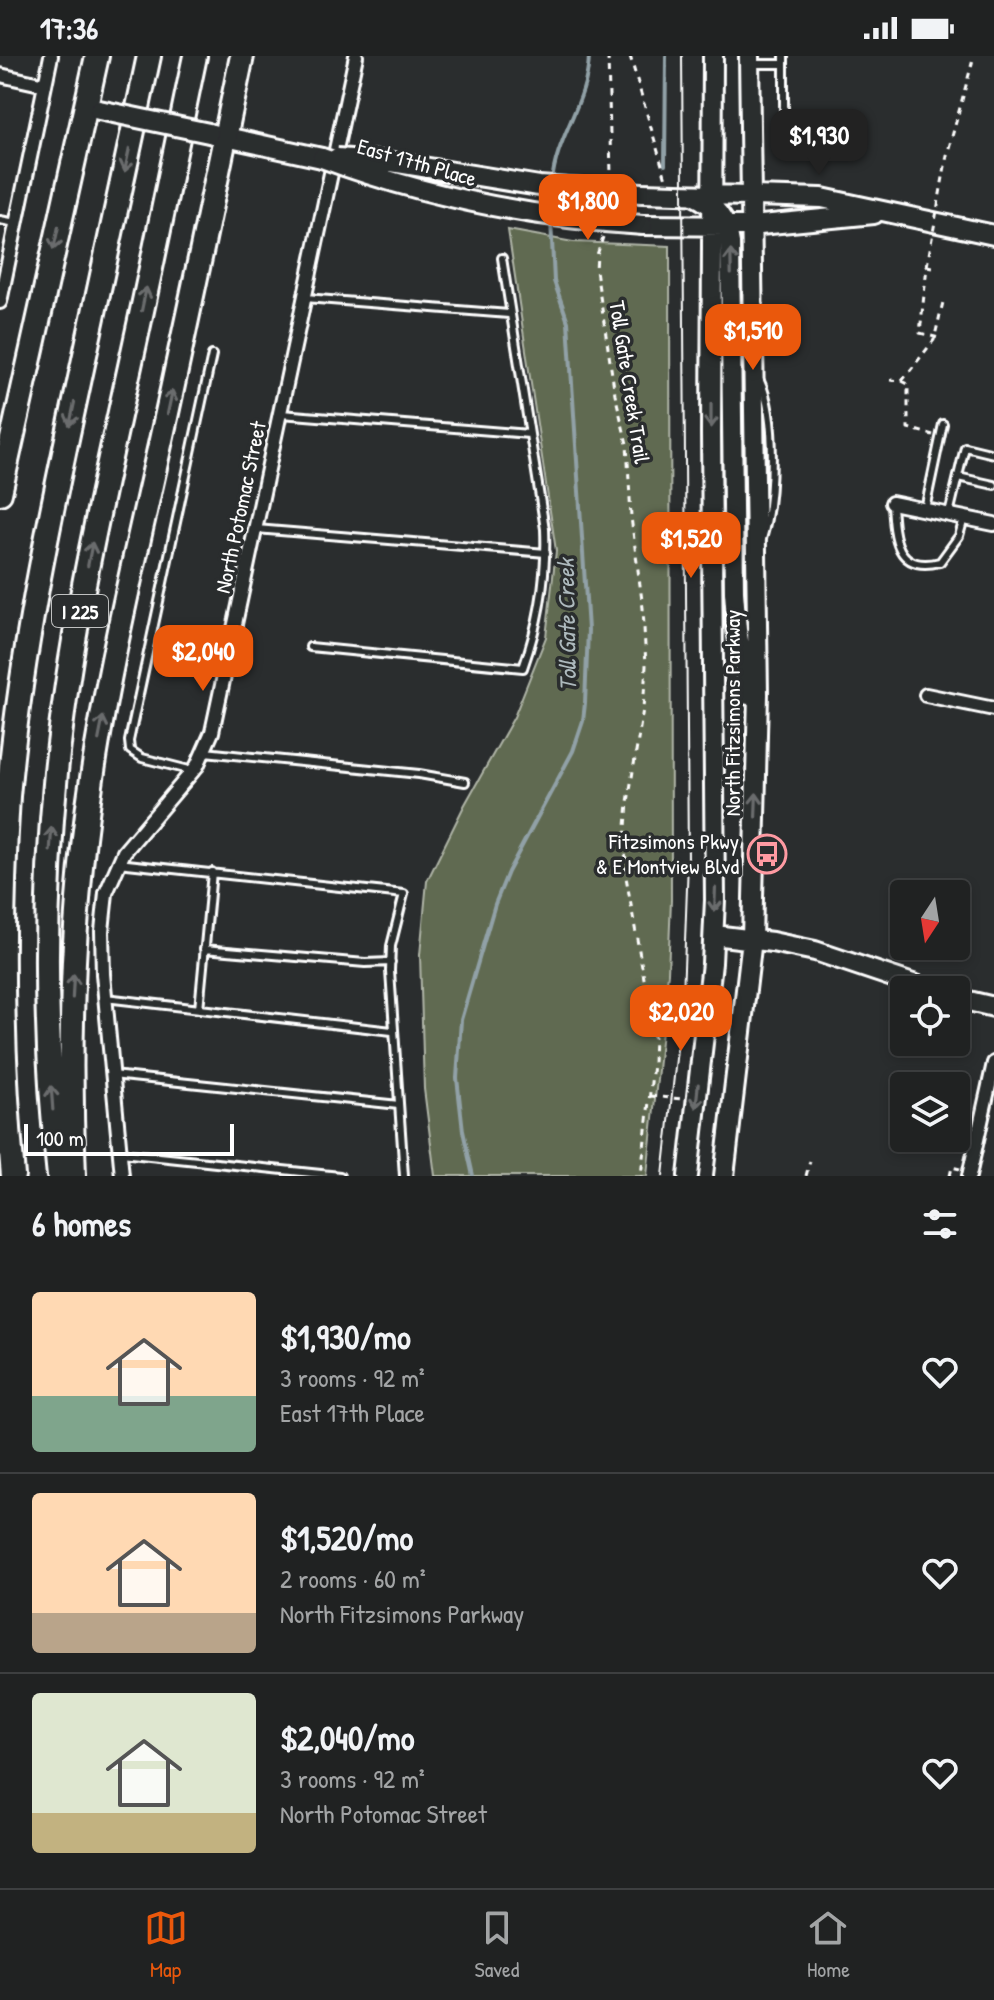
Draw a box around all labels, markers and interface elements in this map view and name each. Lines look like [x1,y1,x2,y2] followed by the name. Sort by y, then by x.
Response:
[40,8,98,48] text: 17:36
[754,109,884,177] pin: $1,930
[789,117,849,152] text: $1,930
[354,131,480,193] street label: East 17th Place
[118,146,133,172] one-way arrow
[523,174,653,242] pin: $1,800
[557,182,619,217] text: $1,800
[48,224,63,250] one-way arrow
[723,249,738,276] one-way arrow
[137,287,152,312] one-way arrow
[602,298,658,466] street label: Toll Gate Creek Trail
[688,304,818,372] pin: $1,510
[723,312,783,347] text: $1,510
[163,390,178,415] one-way arrow
[64,401,79,426] one-way arrow
[703,402,719,429] one-way arrow
[207,418,273,596] street label: North Potomac Street
[626,512,756,580] pin: $1,520
[660,520,722,555] text: $1,520
[84,541,99,567] one-way arrow
[549,556,583,692] water label: Toll Gate Creek
[52,595,108,627] road number: I 225
[717,610,747,816] street label: North Fitzsimons Parkway
[138,625,268,693] pin: $2,040
[171,633,235,668] text: $2,040
[94,716,109,741] one-way arrow
[748,792,763,819] one-way arrow
[44,826,59,853] one-way arrow
[596,826,739,881] place label: Fitzsimons Pkwy & E Montview Blvd
[746,833,788,875] bus stop icon: Fitzsimons Pkwy & E Montview Blvd
[890,880,970,960] north arrow
[890,880,970,1152] map controls
[708,886,723,913] one-way arrow
[66,973,81,1000] one-way arrow
[890,976,970,1056] button: locate
[616,985,746,1053] pin: $2,020
[648,993,714,1028] text: $2,020
[890,1072,970,1152] button: layers
[690,1082,705,1109] one-way arrow
[44,1085,59,1112] one-way arrow
[24,1120,234,1156] scale bar
[36,1123,84,1153] text: 100 m
[32,1201,131,1247] text: 6 homes
[918,1202,962,1246] icon: filters
[280,1314,411,1360] text: $1,930/mo
[96,1324,192,1420] icon: home
[918,1350,962,1394] icon: heart
[280,1360,425,1395] text: 3 rooms · 92 m²
[280,1395,425,1430] text: East 17th Place
[280,1515,413,1561] text: $1,520/mo
[96,1525,192,1621] icon: home
[918,1551,962,1595] icon: heart
[280,1561,426,1596] text: 2 rooms · 60 m²
[280,1596,524,1631] text: North Fitzsimons Parkway
[280,1715,414,1761] text: $2,040/mo
[96,1725,192,1821] icon: home
[918,1751,962,1795] icon: heart
[280,1761,425,1796] text: 3 rooms · 92 m²
[280,1796,487,1831] text: North Potomac Street
[144,1906,188,1984] tab: Map
[475,1906,519,1984] tab: Saved
[806,1906,850,1984] tab: Home

